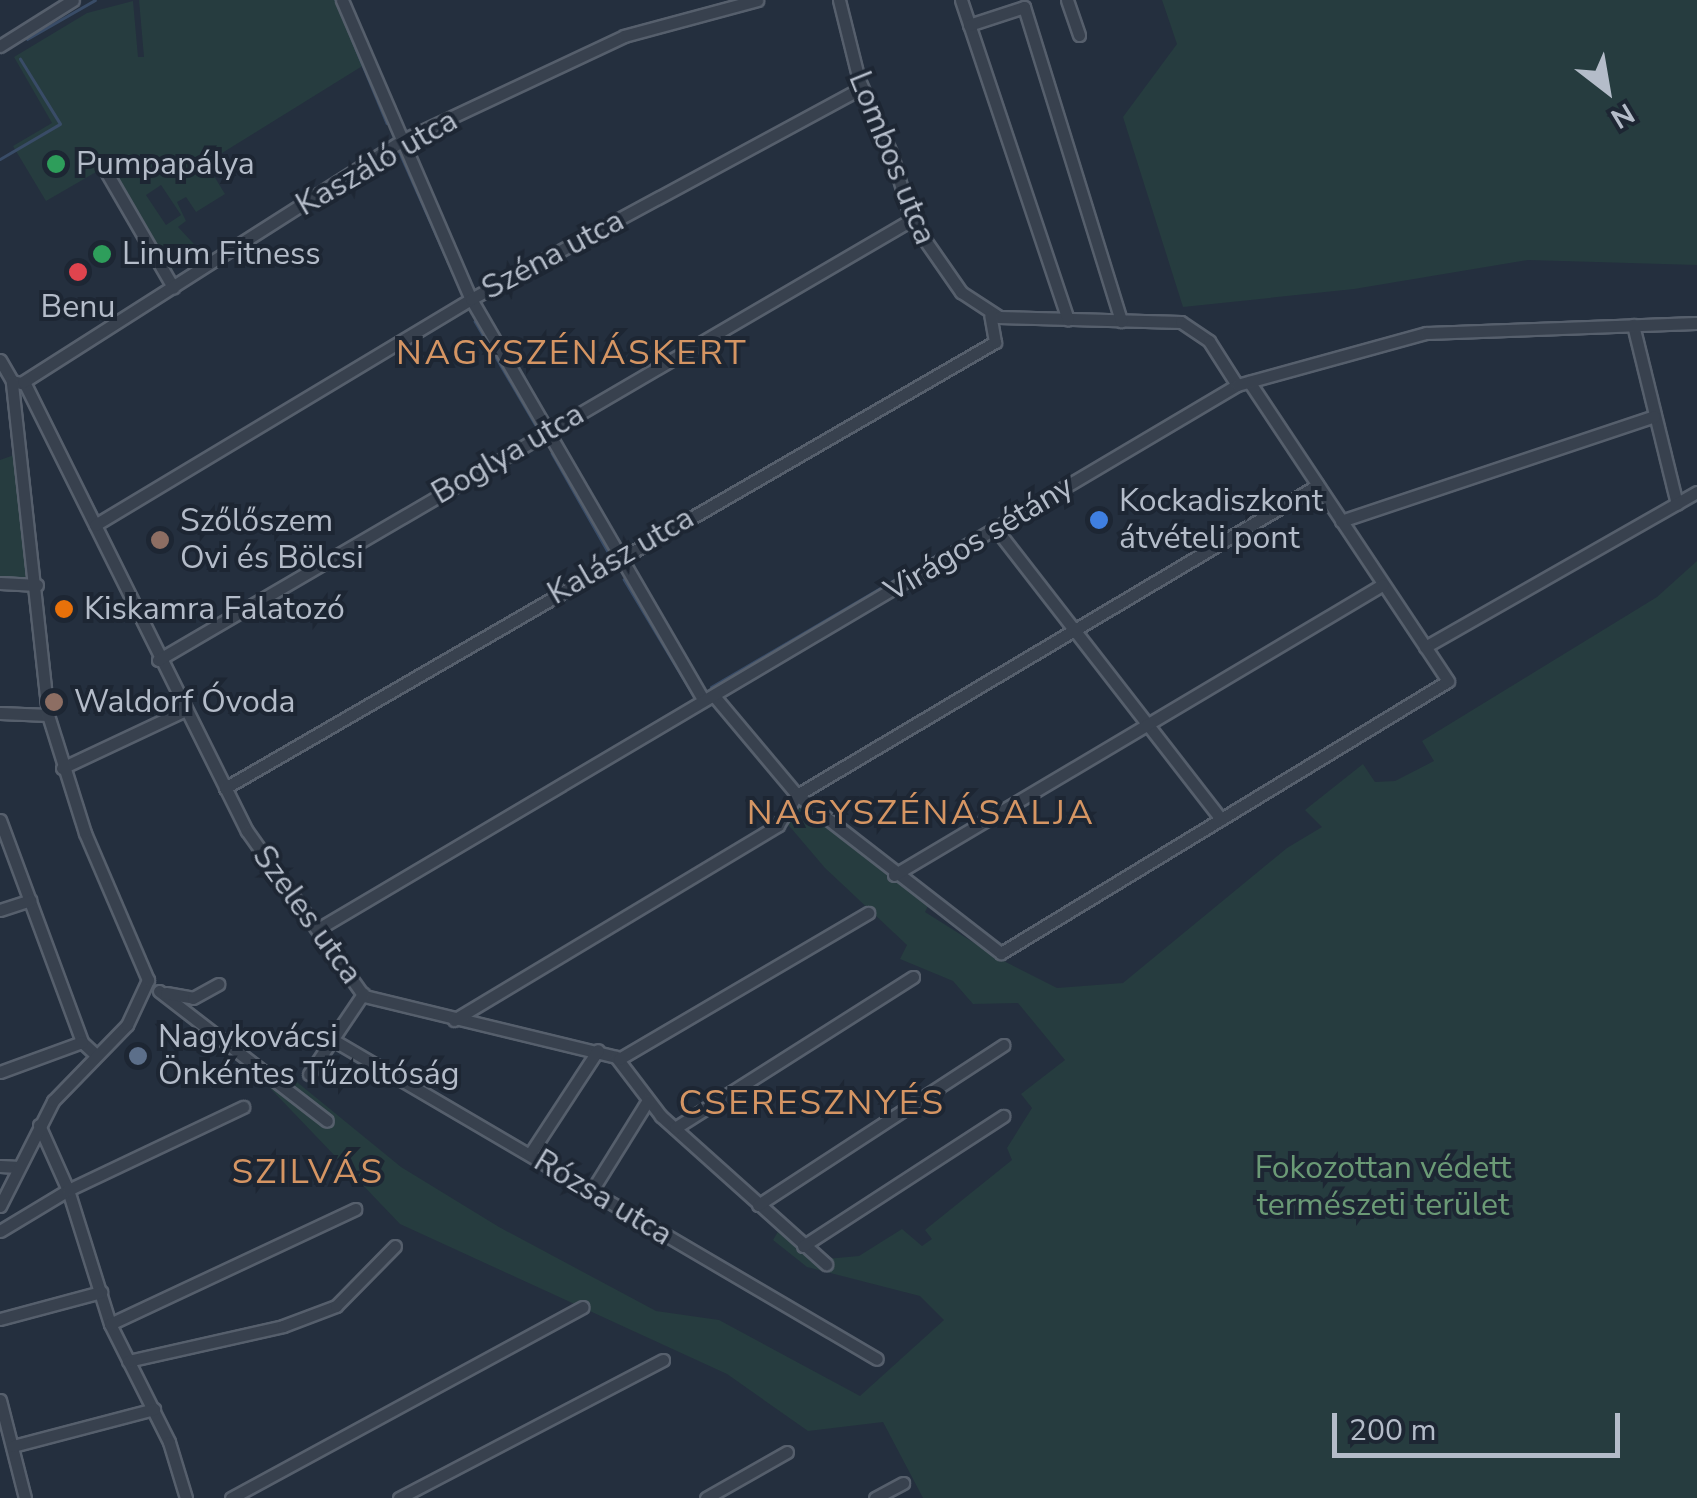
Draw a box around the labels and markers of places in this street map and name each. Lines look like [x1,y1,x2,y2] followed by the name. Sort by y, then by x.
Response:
[76,145,255,183] place label: Pumpapálya
[45,153,67,175] marker: Pumpapálya
[122,235,321,273] place label: Linum Fitness
[91,243,113,265] marker: Linum Fitness
[67,261,89,283] marker: Benu
[41,288,115,326] place label: Benu
[1119,483,1323,558] place label: Kockadiszkont átvételi pont
[180,503,364,578] place label: Szőlőszem Ovi és Bölcsi
[1088,509,1110,531] marker: Kockadiszkont átvételi pont
[149,529,171,551] marker: Szőlőszem Ovi és Bölcsi
[84,590,345,628] place label: Kiskamra Falatozó
[53,598,75,620] marker: Kiskamra Falatozó
[74,683,295,721] place label: Waldorf Óvoda
[43,691,65,713] marker: Waldorf Óvoda
[158,1019,460,1094] place label: Nagykovácsi Önkéntes Tűzoltóság
[127,1045,149,1067] marker: Nagykovácsi Önkéntes Tűzoltóság

